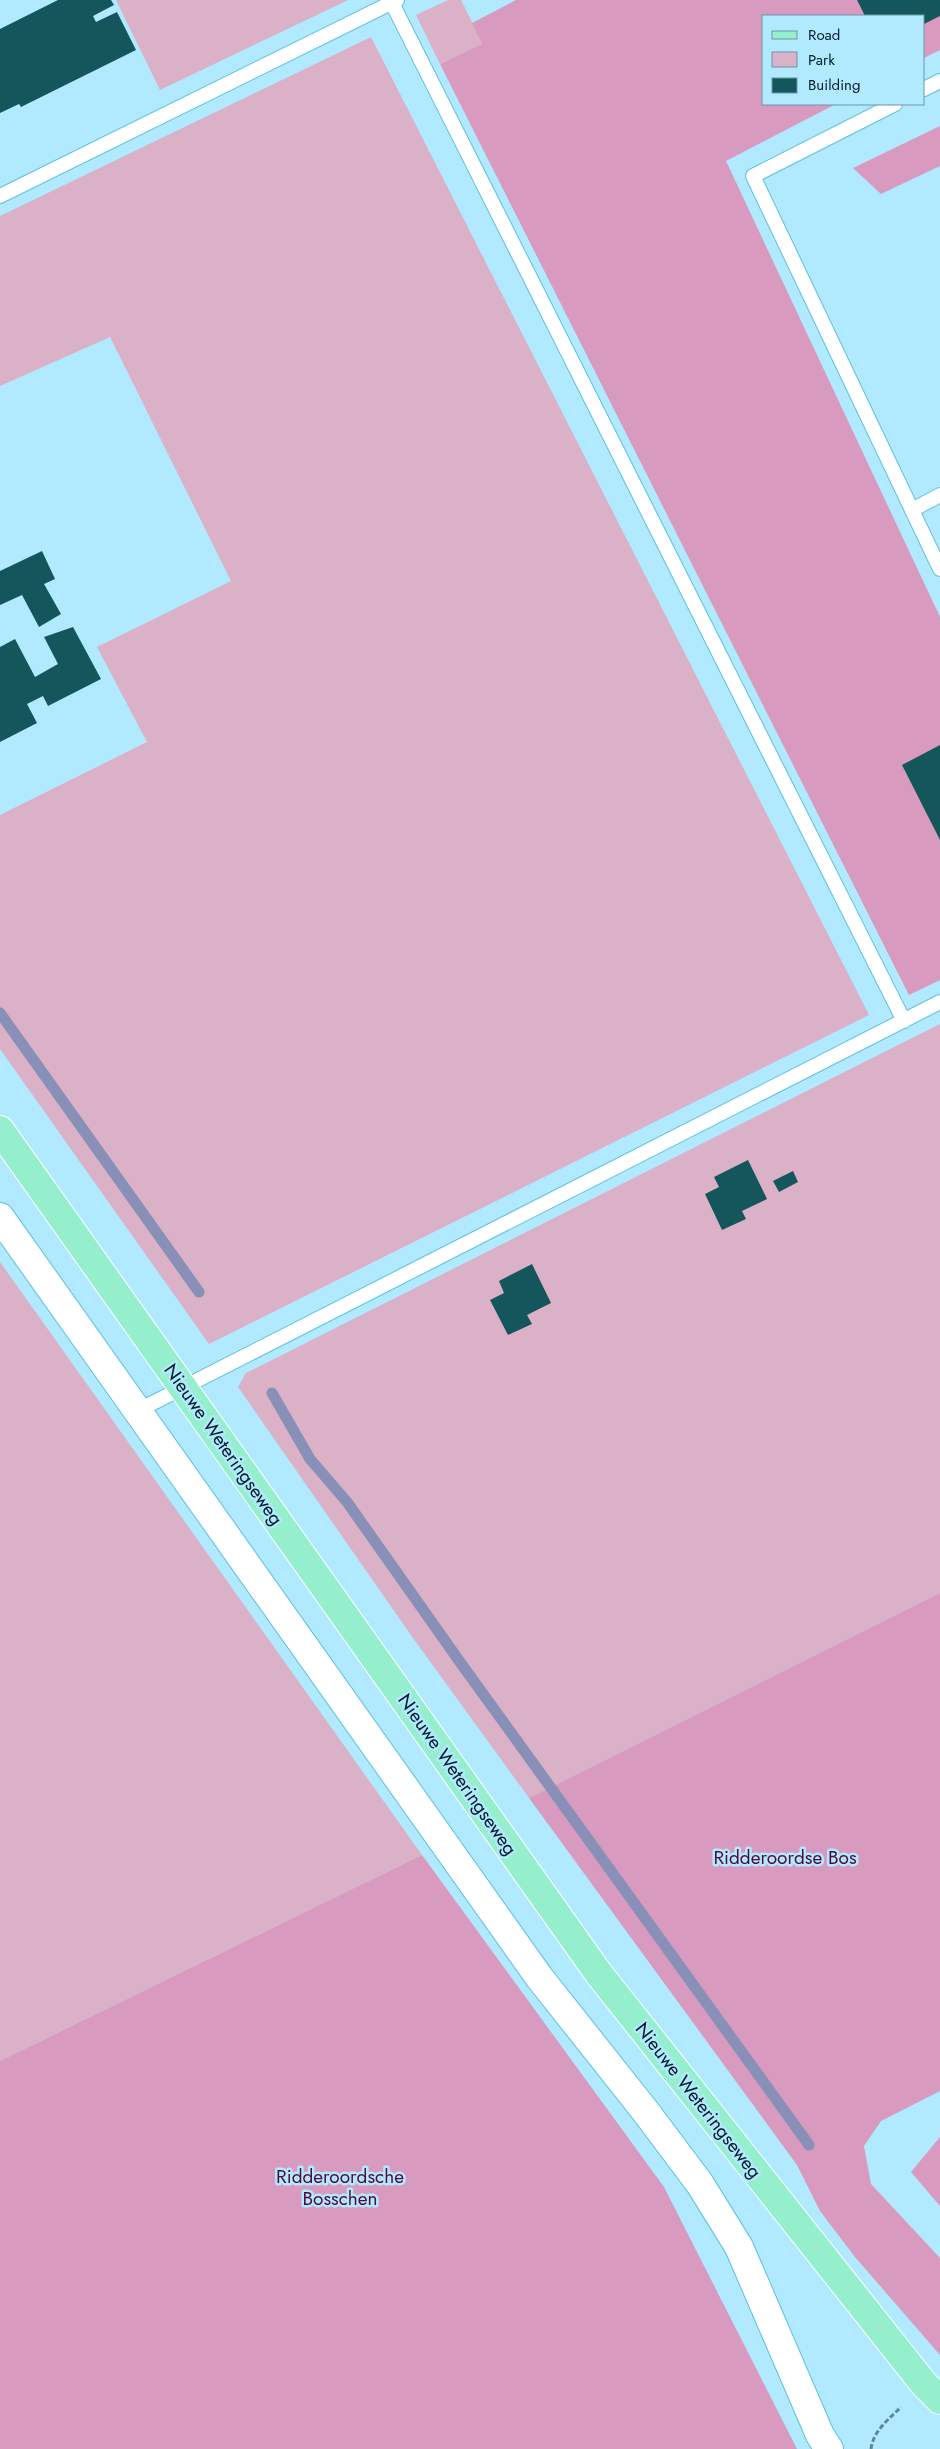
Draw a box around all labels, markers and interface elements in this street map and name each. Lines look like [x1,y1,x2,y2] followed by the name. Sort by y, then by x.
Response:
[762,15,925,105] legend
[808,24,840,46] text: Road
[808,49,835,71] text: Park
[808,74,860,96] text: Building
[158,1358,290,1531] street label: Nieuwe Weteringseweg
[392,1688,524,1861] street label: Nieuwe Weteringseweg
[713,1844,857,1871] park label: Ridderoordse Bos
[629,2016,768,2184] street label: Nieuwe Weteringseweg
[276,2163,404,2212] park label: Ridderoordsche Bosschen

